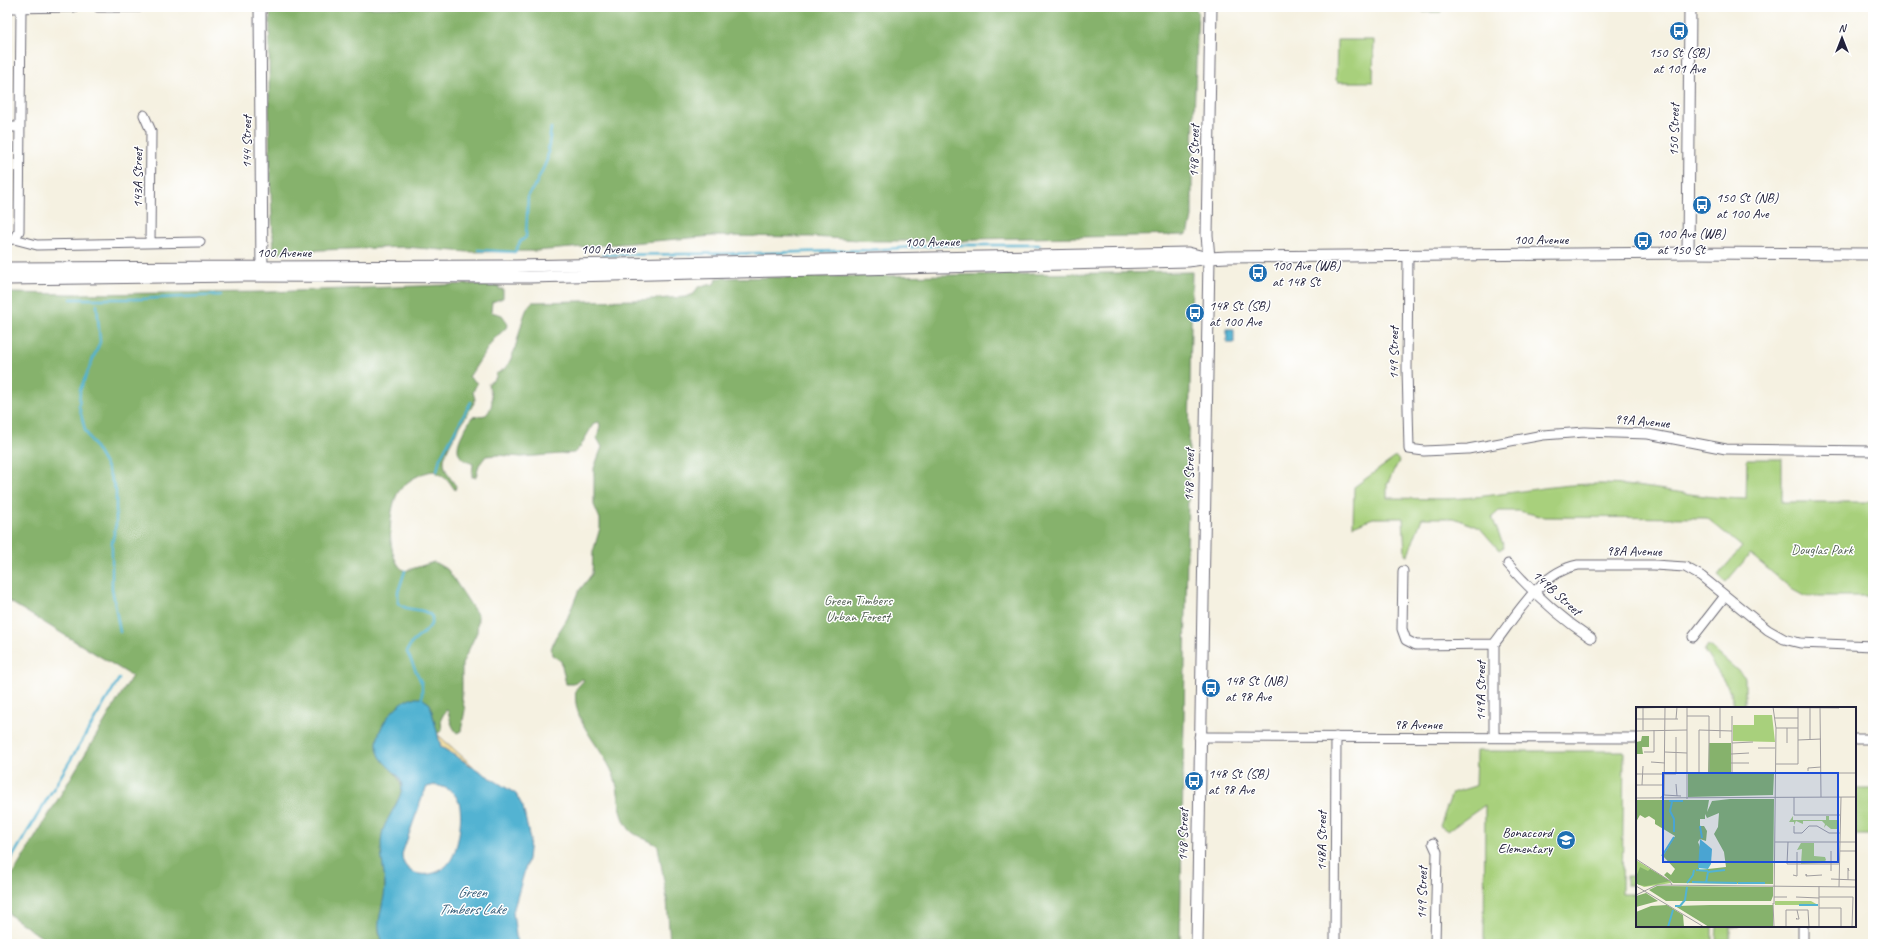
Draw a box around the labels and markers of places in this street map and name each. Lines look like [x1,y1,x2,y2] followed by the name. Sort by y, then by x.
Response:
[1668,20,1690,42] bus stop icon: 150 St (SB) at 101 Ave
[1649,44,1711,77] place label: 150 St (SB) at 101 Ave
[1716,189,1780,222] place label: 150 St (NB) at 100 Ave
[1691,194,1713,216] bus stop icon: 150 St (NB) at 100 Ave
[1657,225,1727,258] place label: 100 Ave (WB) at 150 St
[1632,230,1654,252] bus stop icon: 100 Ave (WB) at 150 St
[1272,257,1342,290] place label: 100 Ave (WB) at 148 St
[1247,262,1269,284] bus stop icon: 100 Ave (WB) at 148 St
[1209,297,1271,330] place label: 148 St (SB) at 100 Ave
[1184,302,1206,324] bus stop icon: 148 St (SB) at 100 Ave
[1225,672,1289,705] place label: 148 St (NB) at 98 Ave
[1200,677,1222,699] bus stop icon: 148 St (NB) at 98 Ave
[1208,765,1270,798] place label: 148 St (SB) at 98 Ave
[1183,770,1205,792] bus stop icon: 148 St (SB) at 98 Ave
[1498,824,1554,857] place label: Bonaccord Elementary
[1555,829,1577,851] school or university icon: Bonaccord Elementary

